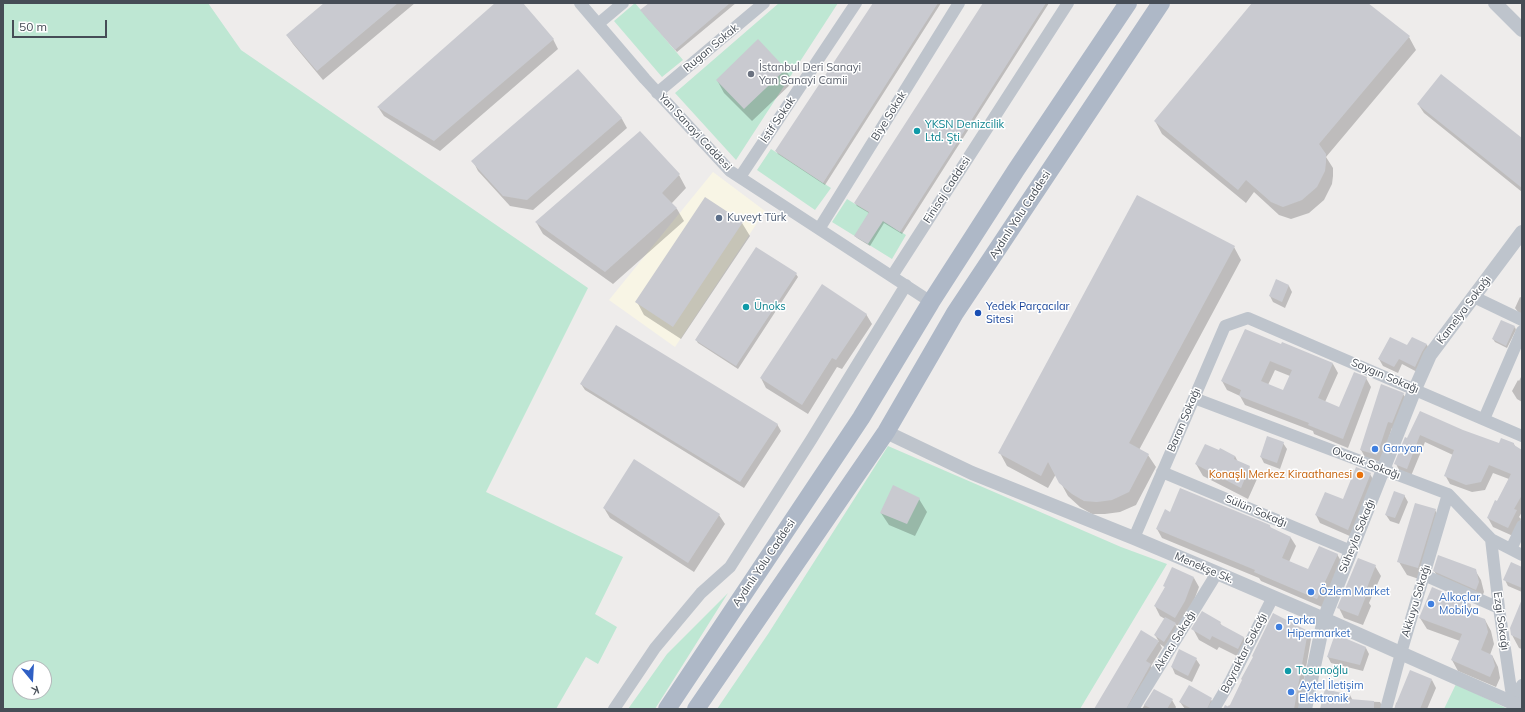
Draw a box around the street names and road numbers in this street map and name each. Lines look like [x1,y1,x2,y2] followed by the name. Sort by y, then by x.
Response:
[681,21,741,75] street label: Rugan Sokak
[869,89,909,143] street label: Biye Sokak
[656,91,734,173] street label: Yan Sanayi Caddesi
[758,95,798,145] street label: İstif Sokak
[921,154,973,226] street label: Finisaj Caddesi
[987,168,1053,262] street label: Aydınlı Yolu Caddesi
[1434,273,1494,347] street label: Kamelya Sokağı
[1349,356,1421,396] street label: Saygın Sokağı
[1165,386,1203,454] street label: Baran Sokağı
[1330,444,1402,482] street label: Ovacık Sokağı
[1223,492,1289,530] street label: Sülün Sokağı
[1336,497,1378,575] street label: Süheyla Sokağı
[730,517,798,609] street label: Aydınlı Yolu Caddesi
[1172,550,1236,586] street label: Menekşe Sk.
[1399,563,1433,639] street label: Akkuyu Sokağı
[1490,591,1512,651] street label: Ezgi Sokağı
[1151,609,1199,673] street label: Akıncı Sokağı
[1218,611,1270,695] street label: Bayraktar Sokağı

